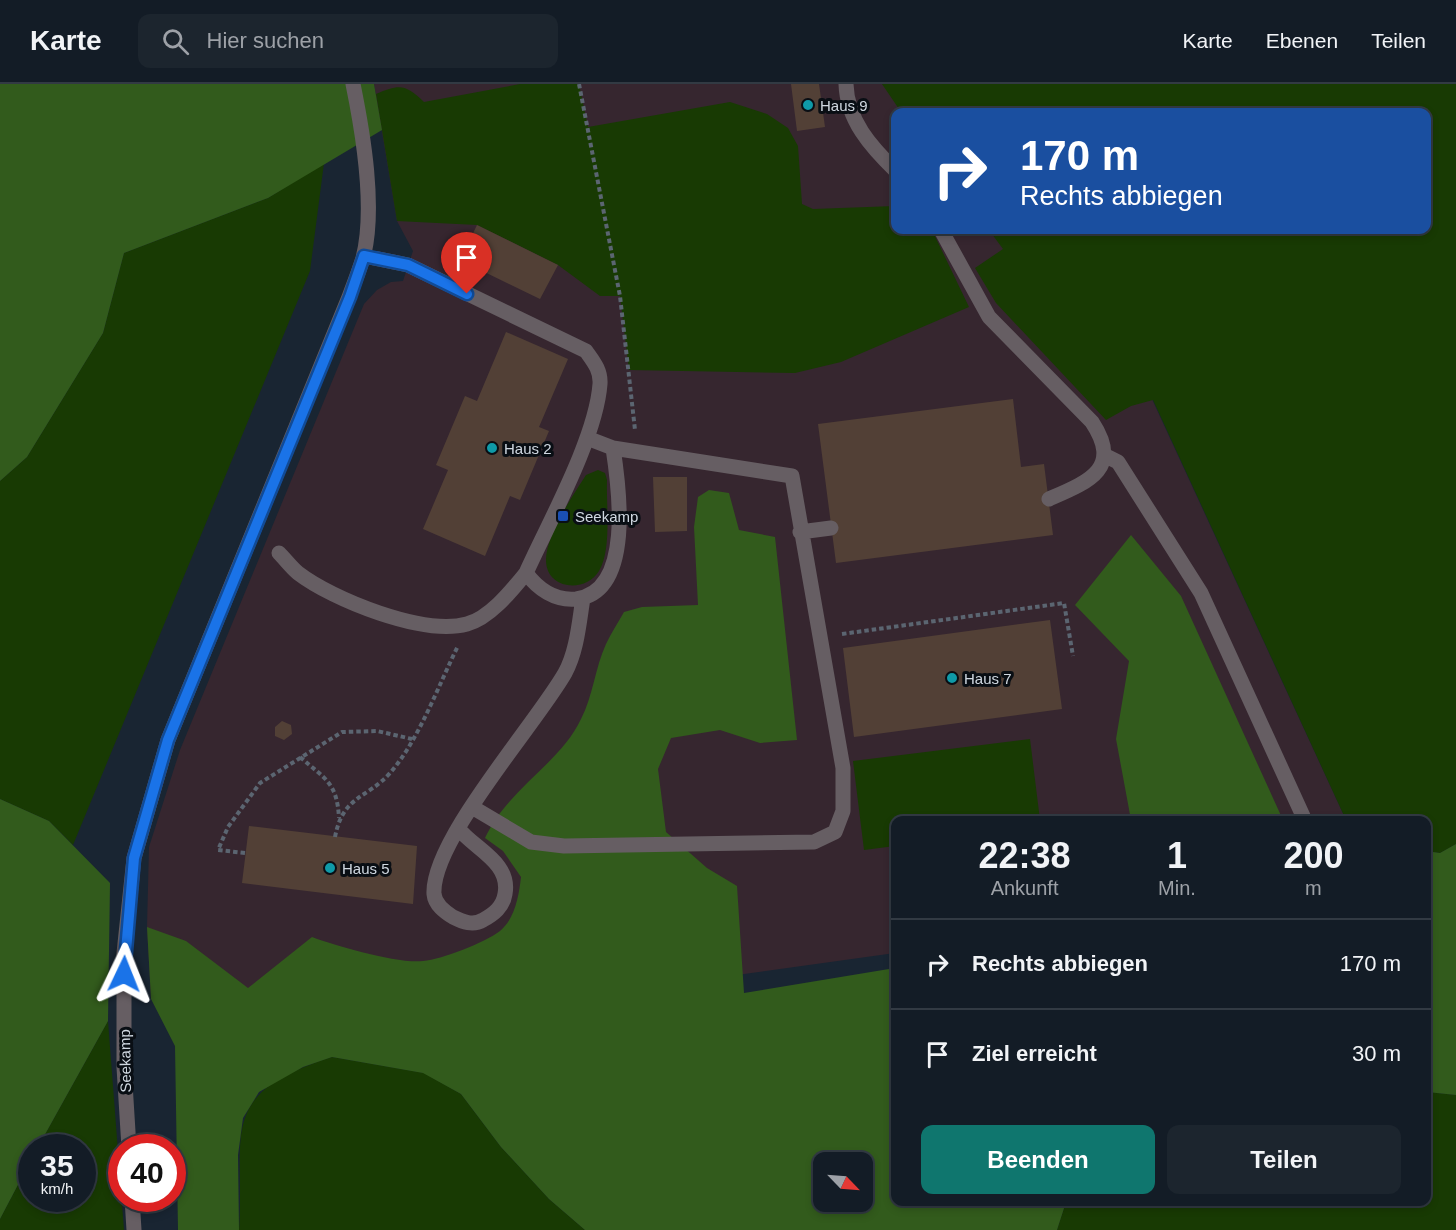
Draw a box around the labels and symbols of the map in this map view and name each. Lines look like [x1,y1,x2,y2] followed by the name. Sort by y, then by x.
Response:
[820,97,868,114] place label: Haus 9
[801,98,815,112] marker: Haus 9
[441,232,492,294] pin
[504,440,552,457] place label: Haus 2
[485,441,499,455] marker: Haus 2
[575,508,638,525] place label: Seekamp
[556,509,570,523] marker: Seekamp
[964,670,1012,687] place label: Haus 7
[945,671,959,685] marker: Haus 7
[342,860,390,877] place label: Haus 5
[323,861,337,875] marker: Haus 5
[92,942,156,1006] position arrow
[116,1029,134,1093] street label: Seekamp
[108,1134,186,1212] speed limit sign: 40
[813,1152,873,1212] north arrow

